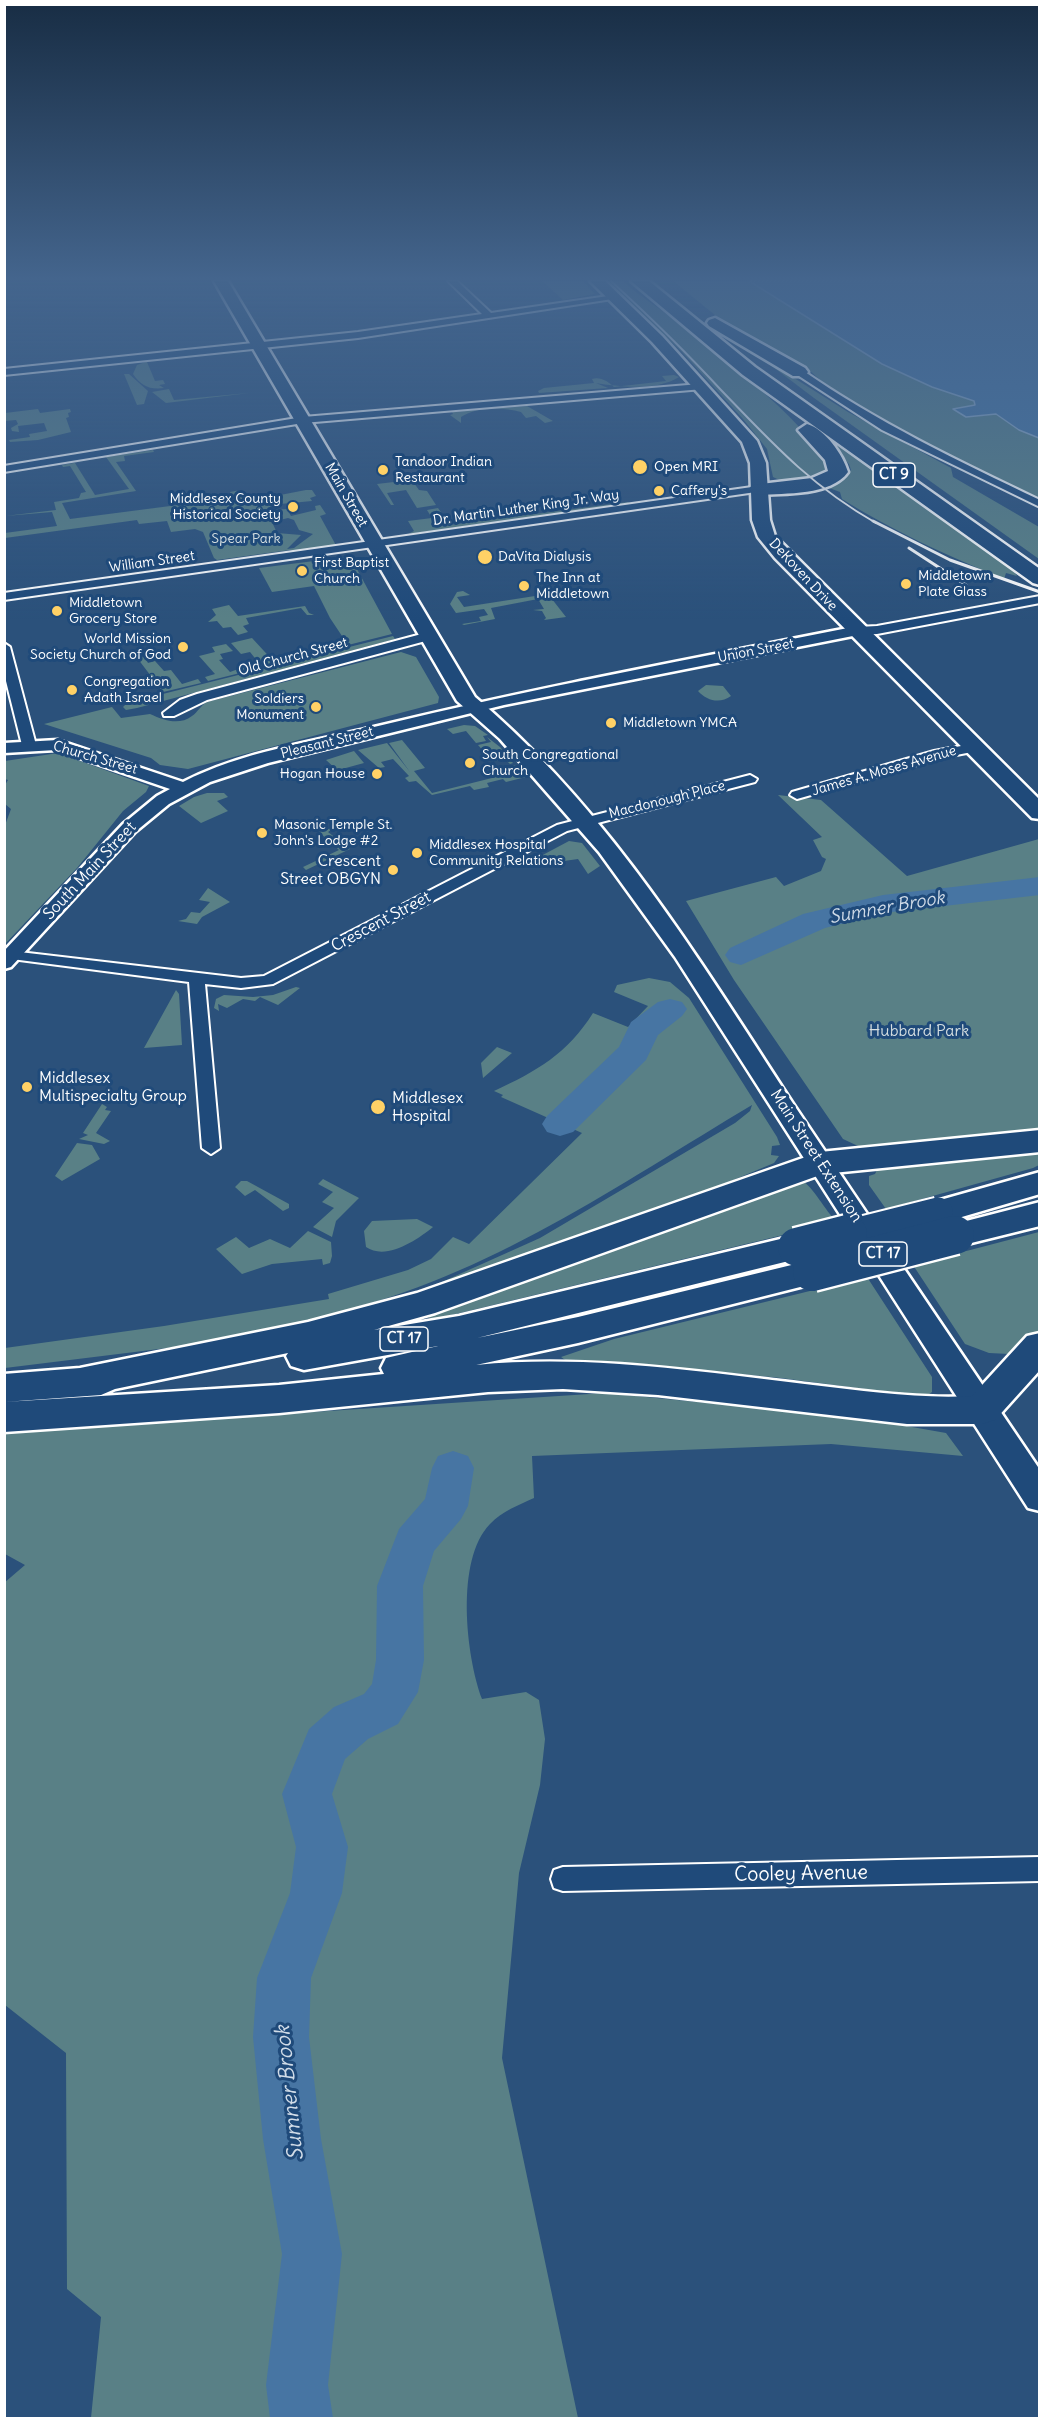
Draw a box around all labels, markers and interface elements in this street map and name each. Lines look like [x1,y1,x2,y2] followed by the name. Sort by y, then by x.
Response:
[395,454,492,486] place label: Tandoor Indian Restaurant
[631,458,649,476] marker: Open MRI
[654,459,718,475] place label: Open MRI
[321,460,371,530] street label: Main Street
[376,463,390,477] marker: Tandoor Indian Restaurant
[873,463,915,487] road number: CT 9
[671,483,727,499] place label: Caffery's
[652,484,666,498] marker: Caffery's
[432,487,620,529] street label: Dr. Martin Luther King Jr. Way
[170,491,281,524] place label: Middlesex County Historical Society
[286,500,300,514] marker: Middlesex County Historical Society
[211,531,281,547] park label: Spear Park
[765,535,841,615] street label: DeKoven Drive
[108,548,196,576] street label: William Street
[476,548,494,566] marker: DaVita Dialysis
[498,549,591,565] place label: DaVita Dialysis
[314,555,389,588] place label: First Baptist Church
[295,564,309,578] marker: First Baptist Church
[918,568,991,600] place label: Middletown Plate Glass
[536,570,609,602] place label: The Inn at Middletown
[899,577,913,591] marker: Middletown Plate Glass
[517,579,531,593] marker: The Inn at Middletown
[69,595,157,628] place label: Middletown Grocery Store
[50,604,64,618] marker: Middletown Grocery Store
[30,631,171,664] place label: World Mission Society Church of God
[237,634,349,680] street label: Old Church Street
[716,635,796,667] street label: Union Street
[176,640,190,654] marker: World Mission Society Church of God
[84,674,169,706] place label: Congregation Adath Israel
[65,683,79,697] marker: Congregation Adath Israel
[236,691,304,724] place label: Soldiers Monument
[309,700,323,714] marker: Soldiers Monument
[623,715,737,731] place label: Middletown YMCA
[604,716,618,730] marker: Middletown YMCA
[279,723,375,763] street label: Pleasant Street
[51,738,139,778] street label: Church Street
[810,742,958,800] street label: James A. Moses Avenue
[482,747,618,780] place label: South Congregational Church
[463,756,477,770] marker: South Congregational Church
[280,766,365,782] place label: Hogan House
[370,767,384,781] marker: Hogan House
[607,777,727,823] street label: Macdonough Place
[274,817,393,850] place label: Masonic Temple St. John's Lodge #2
[40,818,140,924] street label: South Main Street
[255,826,269,840] marker: Masonic Temple St. John's Lodge #2
[429,837,563,870] place label: Middlesex Hospital Community Relations
[410,846,424,860] marker: Middlesex Hospital Community Relations
[280,851,381,889] place label: Crescent Street OBGYN
[386,863,400,877] marker: Crescent Street OBGYN
[828,887,946,929] water label: Sumner Brook
[328,888,434,956] street label: Crescent Street
[869,1021,969,1041] park label: Hubbard Park
[39,1068,187,1106] place label: Middlesex Multispecialty Group
[20,1080,34,1094] marker: Middlesex Multispecialty Group
[766,1086,866,1226] street label: Main Street Extension
[392,1088,463,1126] place label: Middlesex Hospital
[369,1098,387,1116] marker: Middlesex Hospital
[859,1242,907,1266] road number: CT 17
[380,1327,428,1351] road number: CT 17
[734,1861,868,1887] street label: Cooley Avenue
[270,2024,310,2162] water label: Sumner Brook

